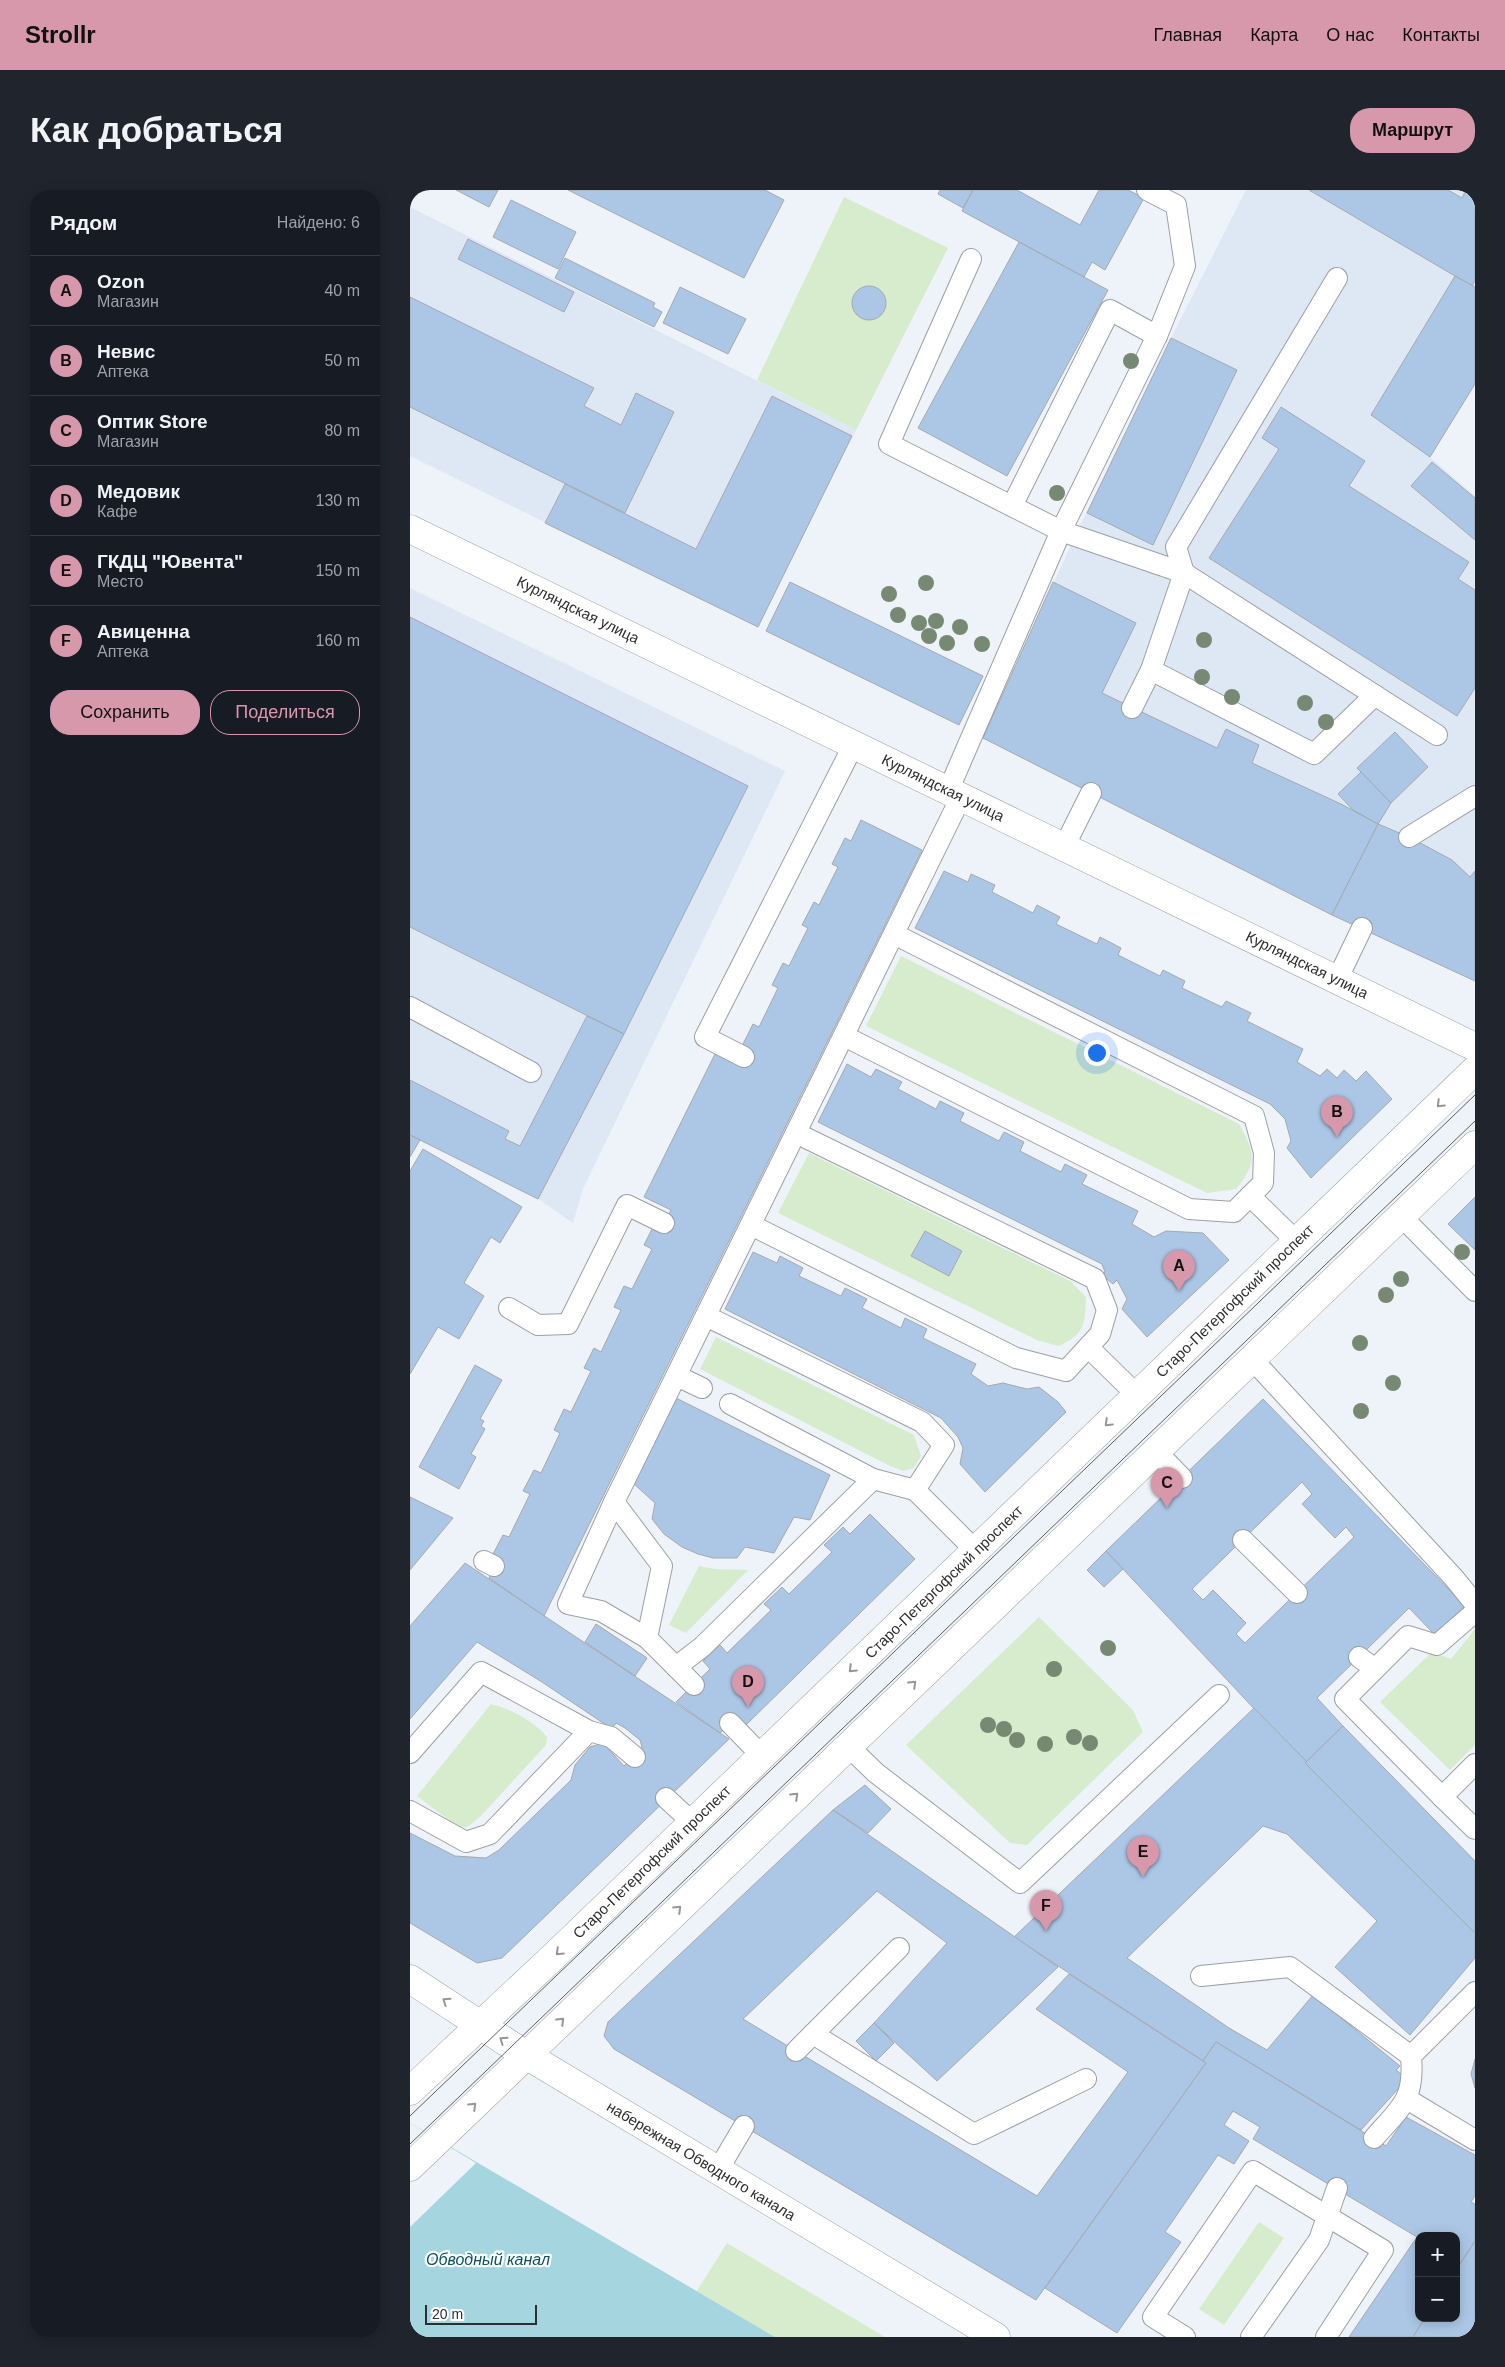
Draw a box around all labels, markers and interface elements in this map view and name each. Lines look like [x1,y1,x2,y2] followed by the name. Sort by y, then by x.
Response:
[25,21,96,48] text: Strollr
[1154,25,1222,45] text: Главная
[1250,25,1298,45] text: Карта
[1326,25,1374,45] text: О нас
[1402,25,1480,45] text: Контакты
[1350,108,1475,153] button: Маршрут
[30,110,283,149] text: Как добраться
[50,211,117,234] text: Рядом
[277,214,360,231] text: Найдено: 6
[97,271,145,292] text: Ozon
[60,282,72,299] text: A
[324,282,360,299] text: 40 m
[97,293,159,310] text: Магазин
[97,341,155,362] text: Невис
[60,352,72,369] text: B
[324,352,360,369] text: 50 m
[97,363,149,380] text: Аптека
[97,411,208,432] text: Оптик Store
[60,422,72,439] text: C
[324,422,360,439] text: 80 m
[97,433,159,450] text: Магазин
[97,481,180,502] text: Медовик
[60,492,72,509] text: D
[316,492,360,509] text: 130 m
[97,503,137,520] text: Кафе
[97,551,243,572] text: ГКДЦ "Ювента"
[61,562,71,579] text: E
[316,562,360,579] text: 150 m
[97,573,143,590] text: Место
[514,573,643,647] street label: Курляндская улица
[97,621,190,642] text: Авиценна
[61,632,71,649] text: F
[316,632,360,649] text: 160 m
[97,643,149,660] text: Аптека
[50,690,200,735] button: Сохранить
[210,690,360,735] button: Поделиться
[879,751,1008,825] street label: Курляндская улица
[1243,928,1372,1002] street label: Курляндская улица
[1084,1040,1110,1066] your location
[1321,1096,1353,1137] pin: B
[1437,1098,1446,1107] one-way arrow
[1152,1221,1317,1381] street label: Старо-Петергофский проспект
[1163,1250,1195,1291] pin: A
[1105,1417,1114,1426] one-way arrow
[1151,1467,1183,1508] pin: C
[861,1502,1026,1662] street label: Старо-Петергофский проспект
[849,1663,858,1672] one-way arrow
[732,1666,764,1707] pin: D
[907,1681,916,1690] one-way arrow
[569,1782,734,1942] street label: Старо-Петергофский проспект
[790,1793,799,1802] one-way arrow
[1127,1836,1159,1877] pin: E
[1030,1890,1062,1931] pin: F
[672,1906,681,1915] one-way arrow
[556,1946,565,1955] one-way arrow
[442,1998,451,2008] one-way arrow
[555,2018,564,2027] one-way arrow
[499,2037,509,2046] one-way arrow
[604,2097,799,2224] street label: набережная Обводного канала
[467,2103,476,2112] one-way arrow
[1415,2232,1460,2322] map controls
[1415,2232,1460,2277] button: +
[426,2251,550,2268] water label: Обводный канал
[1415,2277,1460,2322] button: −
[425,2302,538,2325] scale bar
[432,2306,463,2322] text: 20 m

